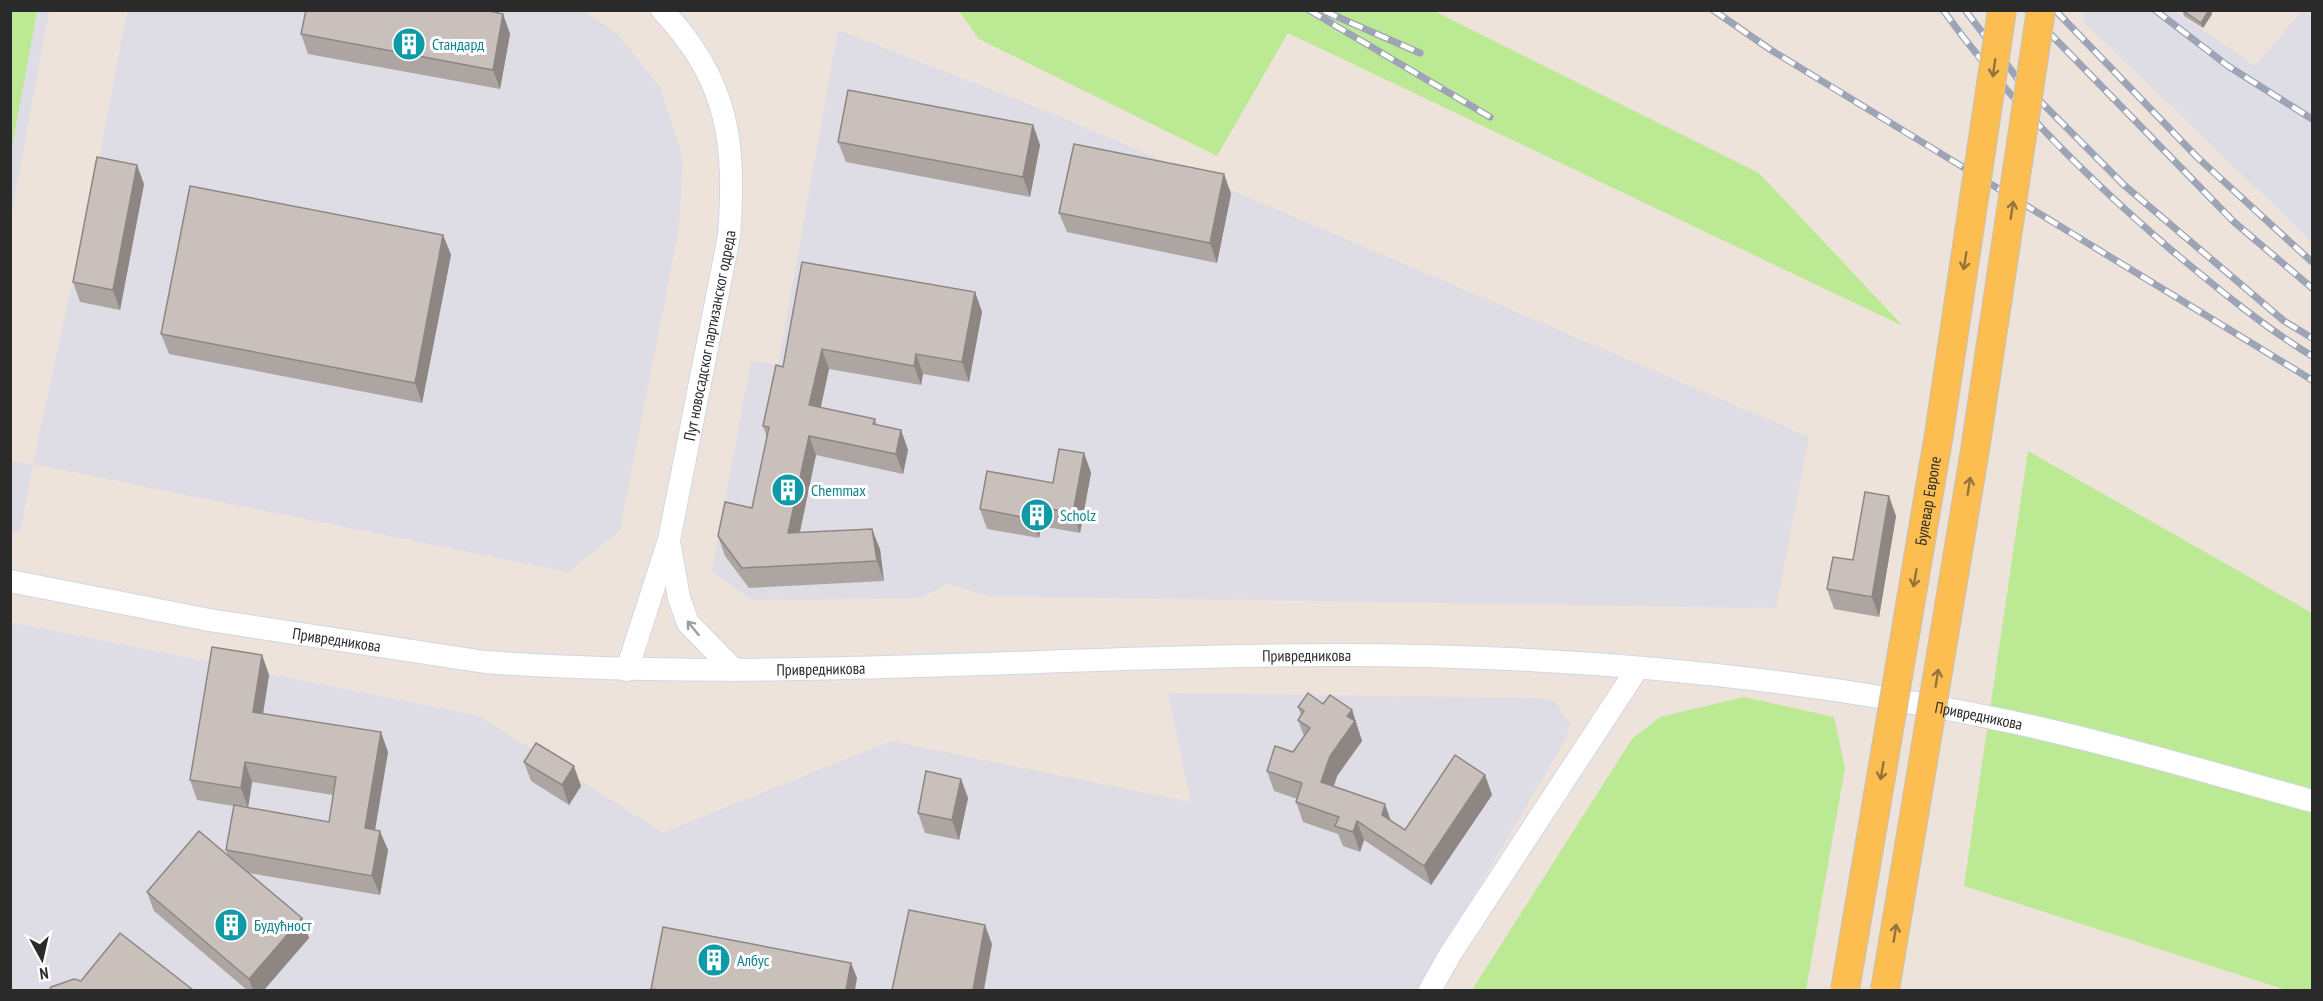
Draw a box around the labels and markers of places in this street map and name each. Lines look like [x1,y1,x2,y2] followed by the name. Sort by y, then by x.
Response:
[391,26,427,62] building icon: Стандард
[432,34,484,54] place label: Стандард
[770,472,806,508] building icon: Chemmax
[811,480,866,500] place label: Chemmax
[1019,497,1055,533] building icon: Scholz
[1060,505,1096,525] place label: Scholz
[213,907,249,943] building icon: Будућност
[254,915,312,935] place label: Будућност
[696,942,732,978] building icon: Албус
[737,950,770,970] place label: Албус

